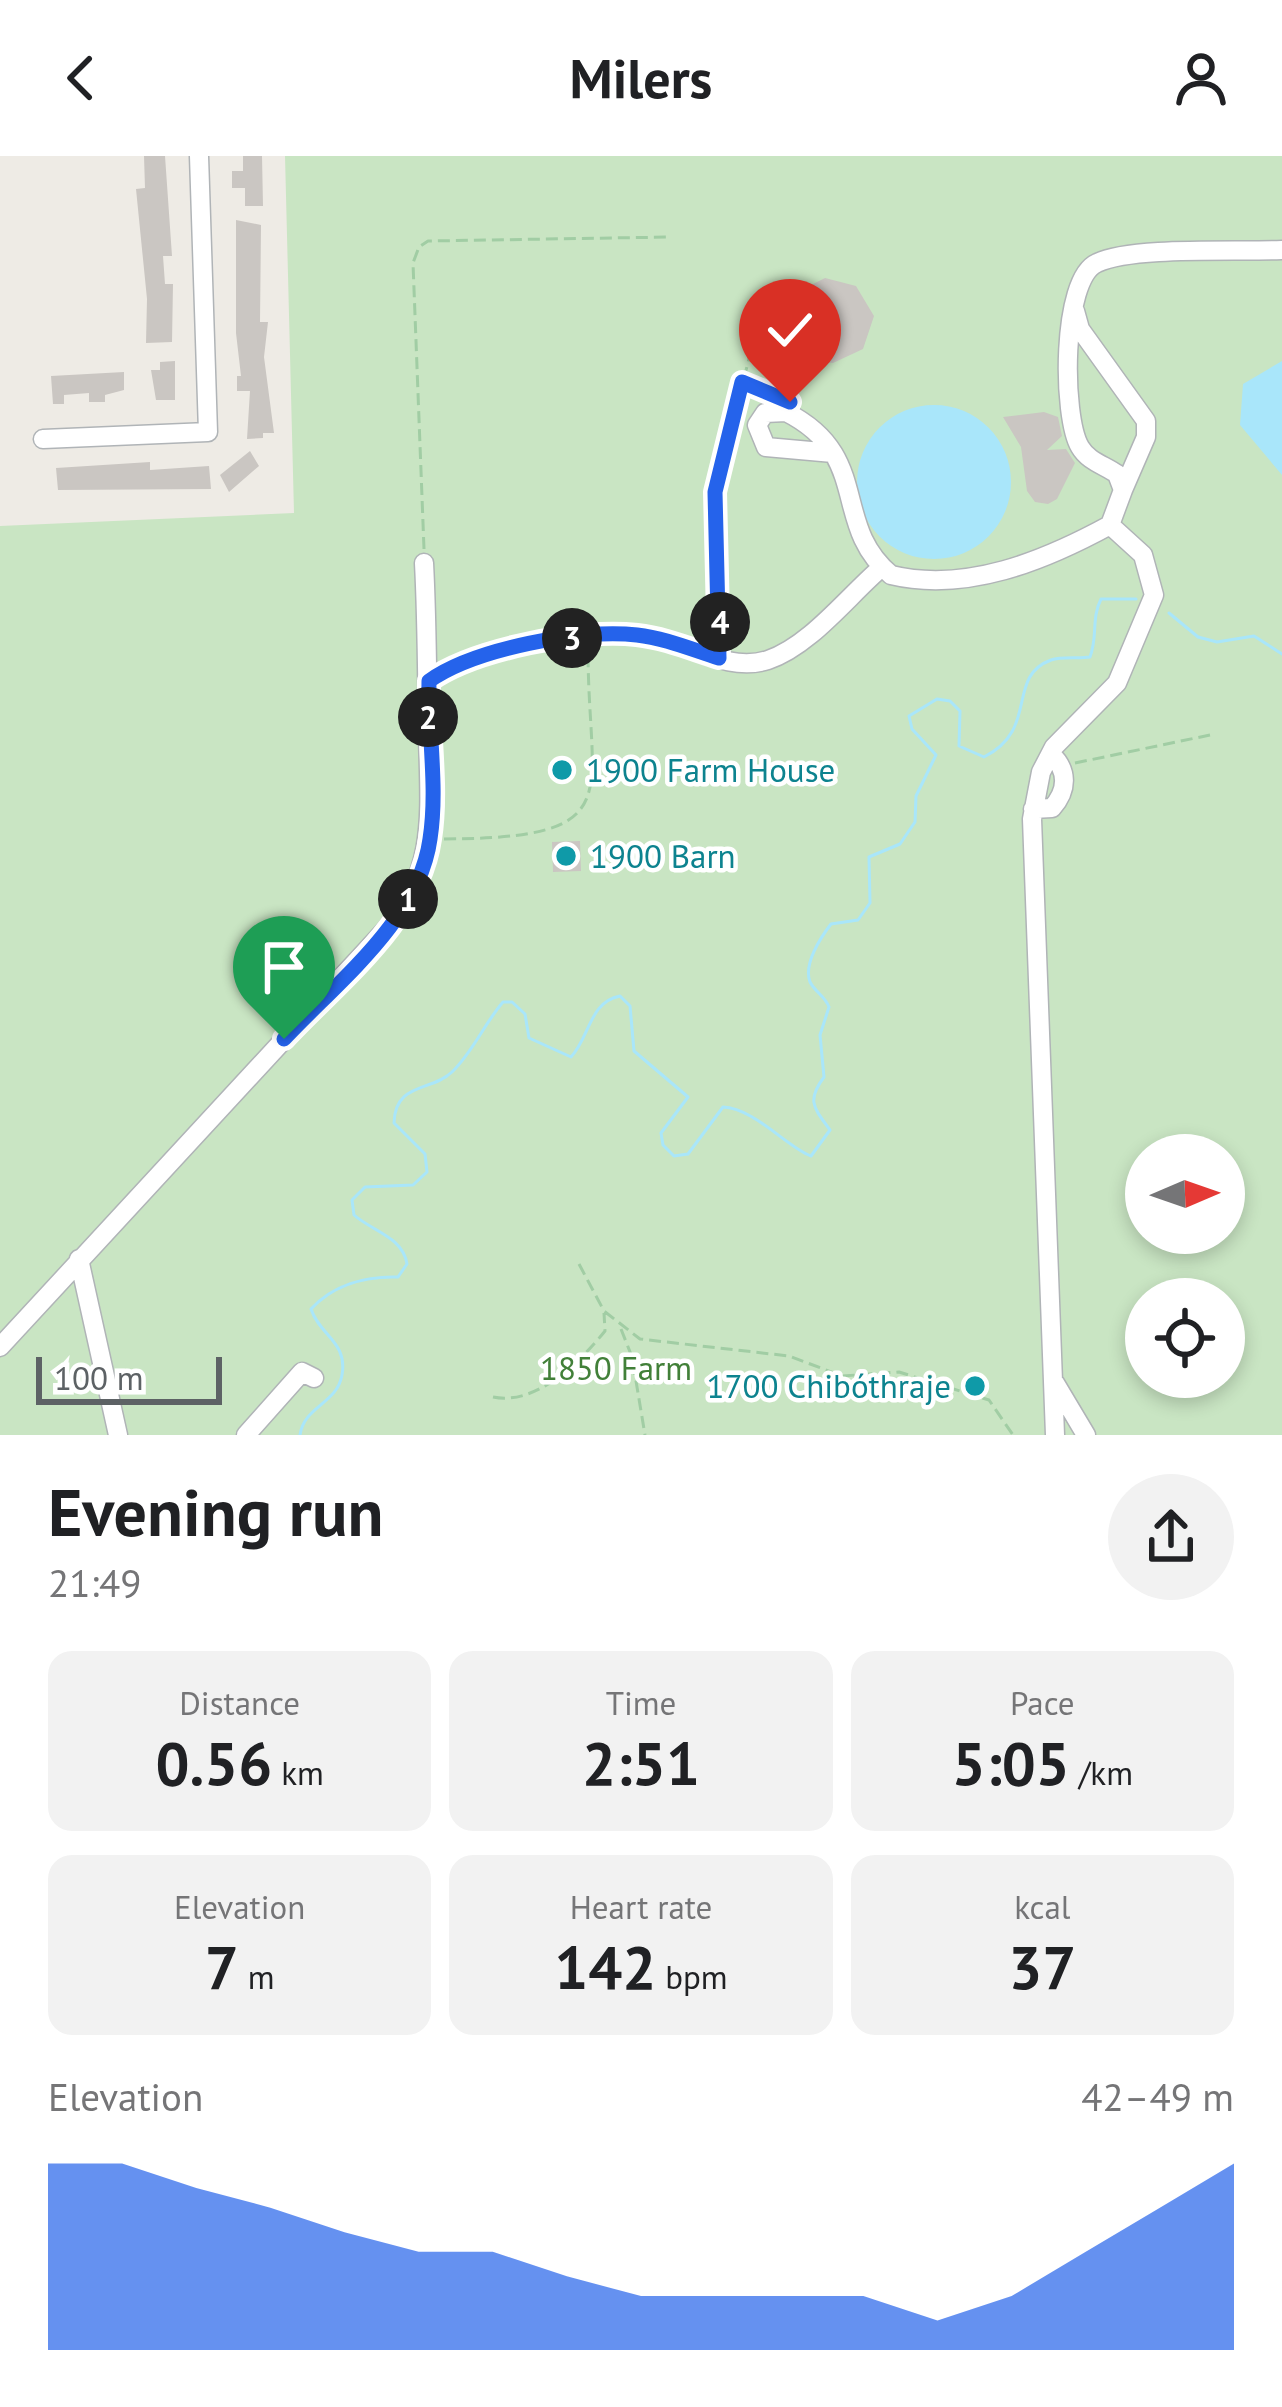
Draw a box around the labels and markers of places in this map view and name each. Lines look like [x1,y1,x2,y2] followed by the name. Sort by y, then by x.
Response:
[739,279,841,402] pin
[690,592,750,652] pin: 4
[542,608,602,668] pin: 3
[398,687,458,747] pin: 2
[586,748,835,791] place label: 1900 Farm House
[549,757,575,783] marker: 1900 Farm House
[590,834,736,877] place label: 1900 Barn
[553,843,579,869] marker: 1900 Barn
[378,869,438,929] pin: 1
[233,916,335,1039] pin
[707,1364,951,1407] place label: 1700 Chibóthraje
[962,1373,988,1399] marker: 1700 Chibóthraje

